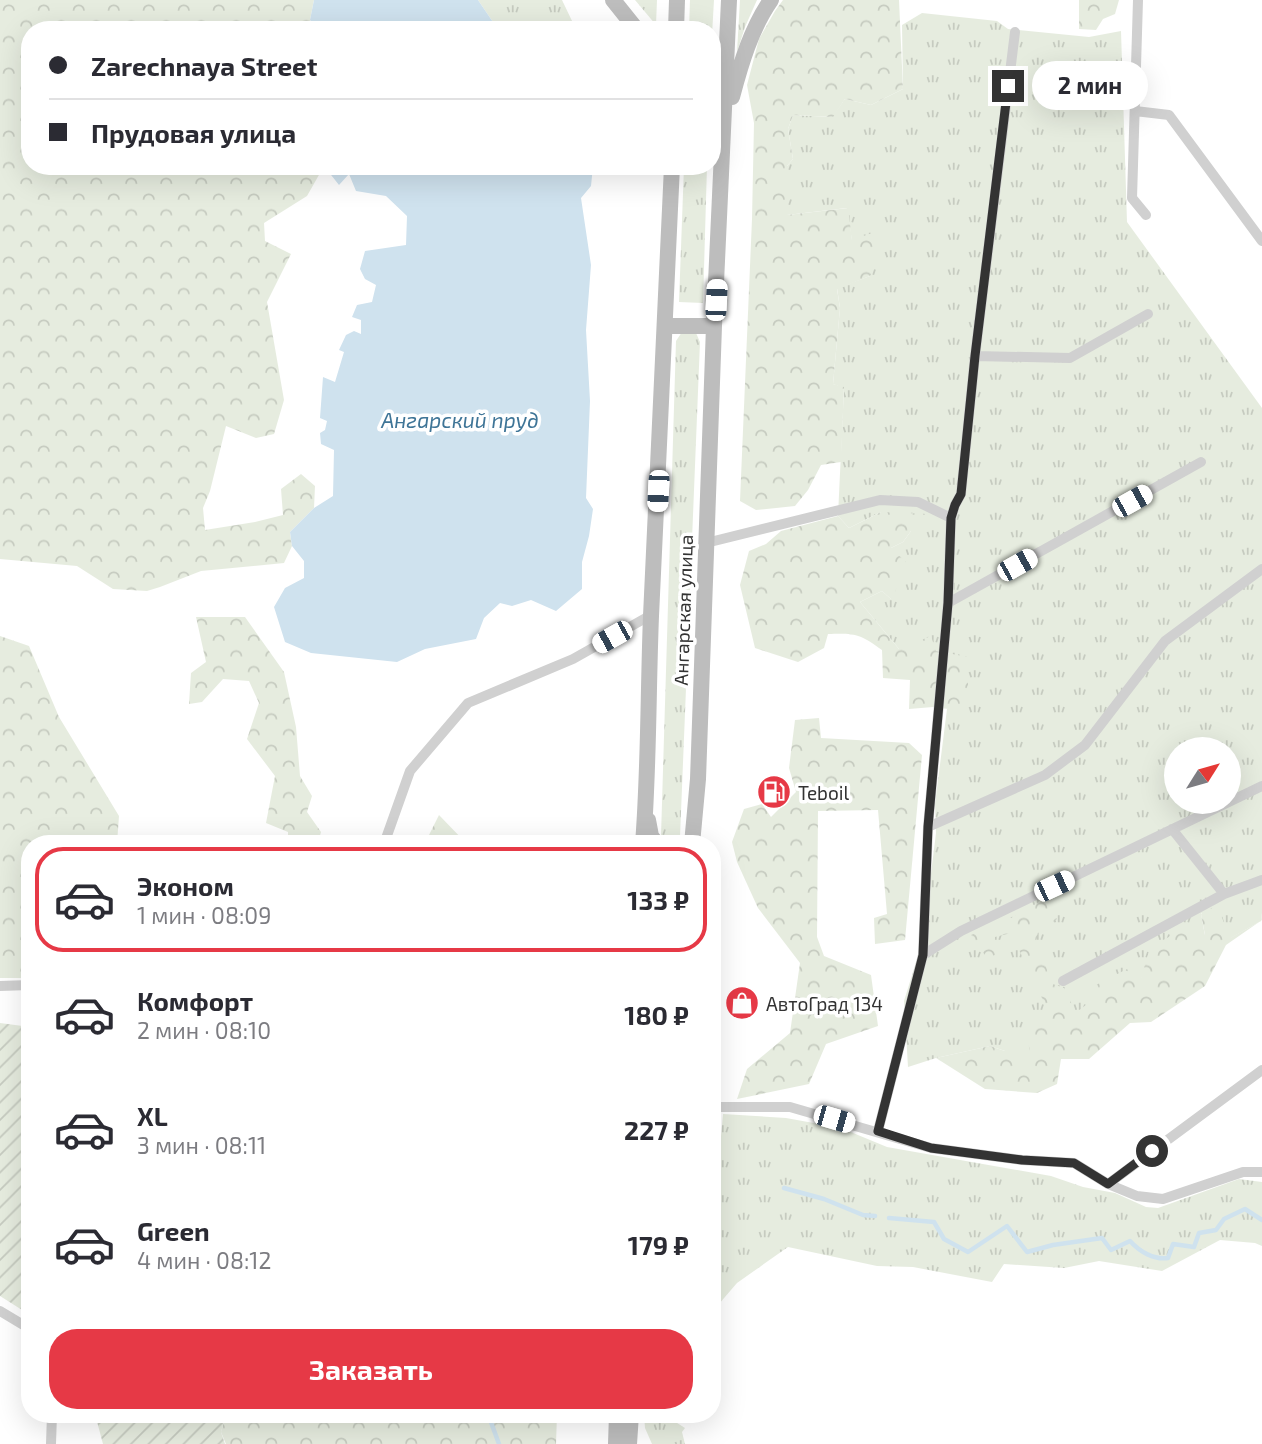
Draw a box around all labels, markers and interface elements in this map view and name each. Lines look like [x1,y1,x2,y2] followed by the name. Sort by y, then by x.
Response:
[91,50,317,81] text: Zarechnaya Street
[1032,62,1148,110] callout: 2 мин
[992,70,1024,102] route end
[1058,71,1122,99] text: 2 мин
[91,117,296,148] text: Прудовая улица
[705,278,728,322] car
[380,407,539,432] water label: Ангарский пруд
[647,469,670,513] car
[1109,482,1156,520] car
[669,534,698,686] street label: Ангарская улица
[994,546,1041,584] car
[589,618,636,656] car
[1164,737,1241,814] north arrow
[1164,737,1241,814] map controls
[755,773,793,811] fuel station icon: Teboil
[798,781,849,804] place label: Teboil
[53,868,116,931] icon: car
[1031,868,1078,904] car
[137,870,234,901] text: Эконом
[627,884,689,915] text: 133 ₽
[137,901,271,929] text: 1 мин · 08:09
[53,983,116,1046] icon: car
[723,984,761,1022] shop icon: АвтоГрад 134
[137,985,253,1016] text: Комфорт
[766,992,883,1015] place label: АвтоГрад 134
[624,999,689,1030] text: 180 ₽
[137,1016,271,1044] text: 2 мин · 08:10
[53,1098,116,1161] icon: car
[137,1100,168,1131] text: XL
[811,1103,858,1135] car
[624,1114,689,1145] text: 227 ₽
[137,1131,266,1159] text: 3 мин · 08:11
[1136,1135,1168,1167] route start
[53,1213,116,1276] icon: car
[137,1215,210,1246] text: Green
[628,1229,689,1260] text: 179 ₽
[137,1246,271,1274] text: 4 мин · 08:12
[49,1329,693,1409] button: Заказать

